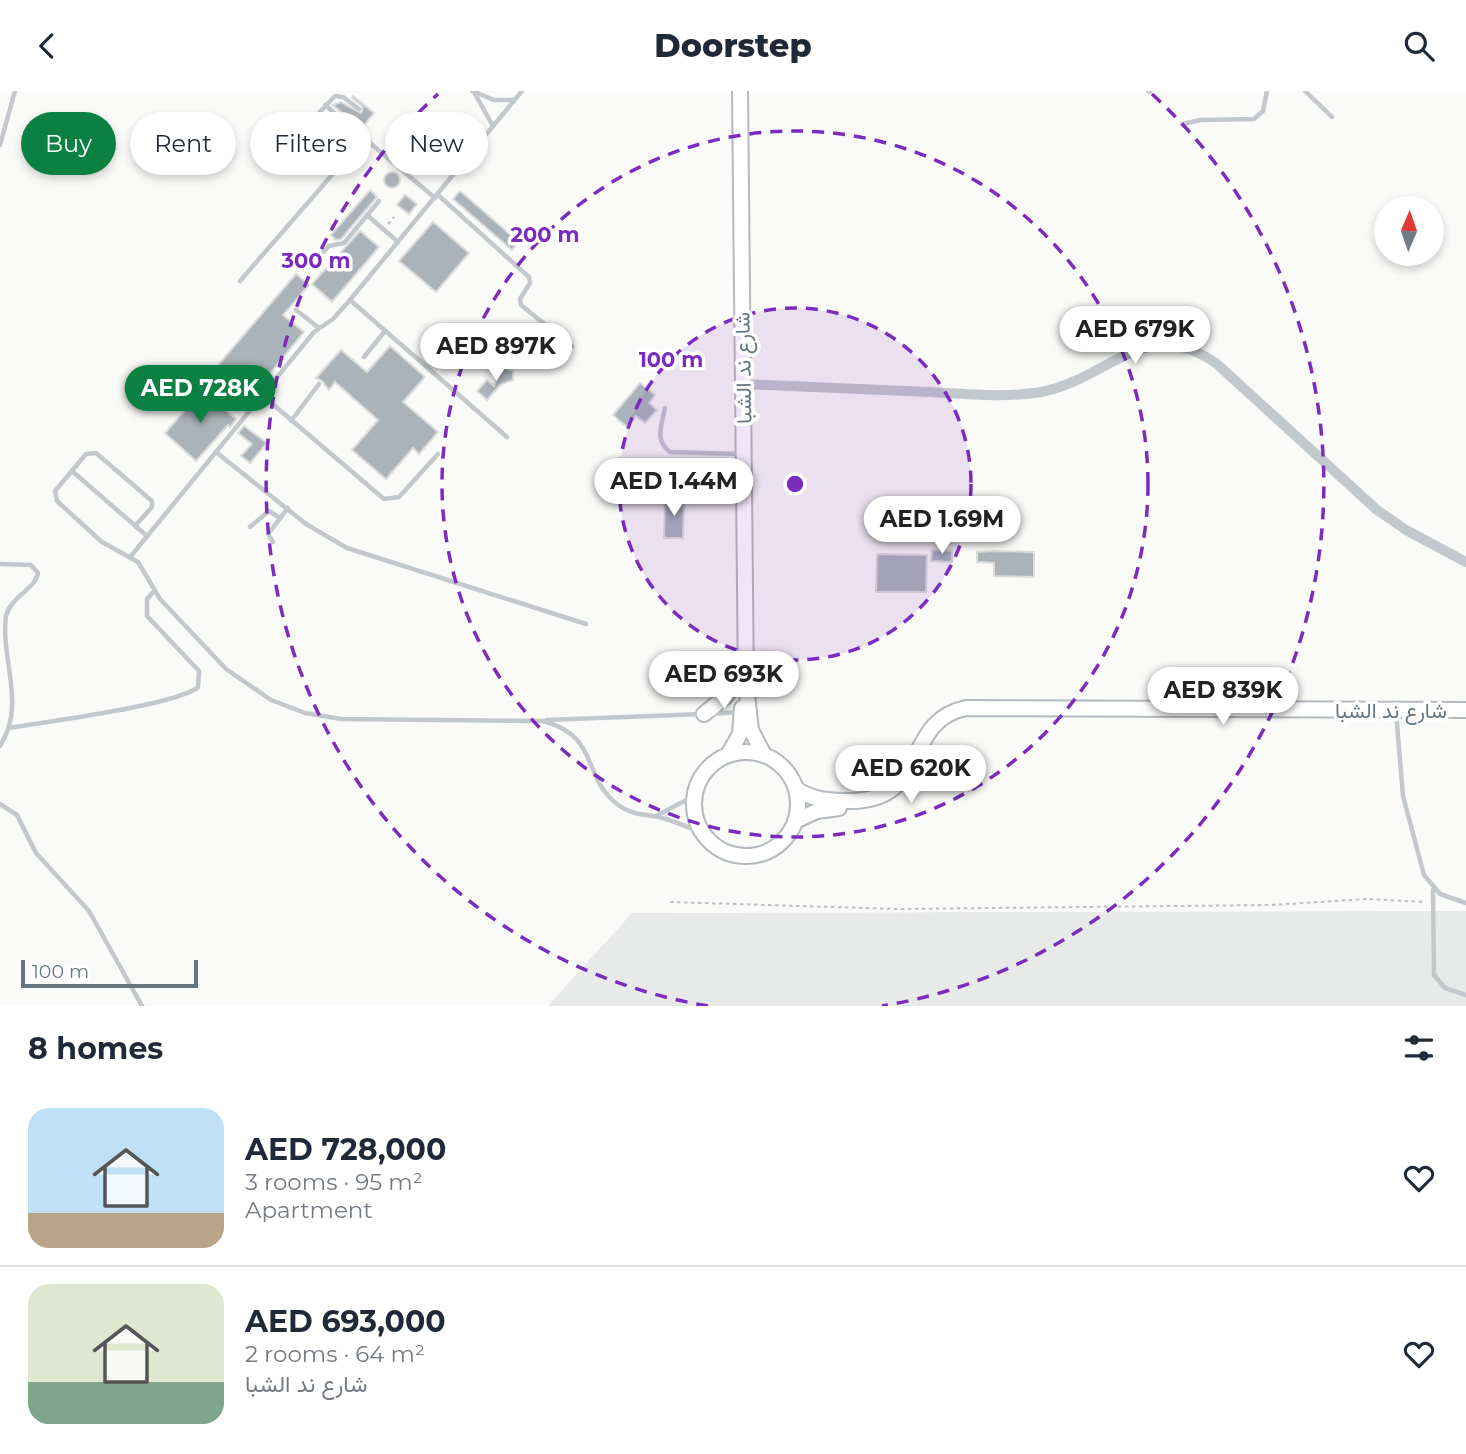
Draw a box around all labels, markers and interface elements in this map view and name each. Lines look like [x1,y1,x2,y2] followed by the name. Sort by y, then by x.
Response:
[654,26,812,65] text: Doorstep
[28,27,66,65] icon: back
[1400,27,1438,65] icon: search
[21,112,116,175] chip: Buy
[130,112,236,175] chip: Rent
[250,112,371,175] chip: Filters
[385,112,488,175] chip: New
[1374,196,1444,266] north arrow
[1374,196,1444,266] map controls
[511,222,579,247] text: 200 m
[281,248,350,273] text: 300 m
[1063,307,1207,366] pin: AED 679K
[730,312,758,424] street label: شارع ند الشبا
[1075,315,1195,343] text: AED 679K
[424,323,568,383] pin: AED 897K
[436,332,556,360] text: AED 897K
[639,347,703,372] text: 100 m
[128,365,272,425] pin: AED 728K
[141,374,259,402] text: AED 728K
[594,459,754,518] pin: AED 1.44M
[610,467,738,495] text: AED 1.44M
[783,472,807,496] centre of rings
[862,497,1022,556] pin: AED 1.69M
[880,505,1004,533] text: AED 1.69M
[652,651,796,711] pin: AED 693K
[665,660,783,688] text: AED 693K
[1151,667,1295,727] pin: AED 839K
[1163,676,1283,704] text: AED 839K
[1335,698,1447,725] street label: شارع ند الشبا
[839,745,983,805] pin: AED 620K
[851,754,971,782] text: AED 620K
[21,957,198,989] scale bar
[32,960,89,983] text: 100 m
[1400,1029,1438,1067] icon: filters
[28,1030,163,1067] text: 8 homes
[245,1131,446,1168] text: AED 728,000
[84,1136,168,1220] icon: home
[1400,1159,1438,1197] icon: heart
[245,1168,423,1196] text: 3 rooms · 95 m²
[245,1196,373,1224] text: Apartment
[245,1303,446,1340] text: AED 693,000
[84,1312,168,1396] icon: home
[1400,1335,1438,1373] icon: heart
[245,1340,425,1368] text: 2 rooms · 64 m²
[245,1370,367,1398] text: شارع ند الشبا

